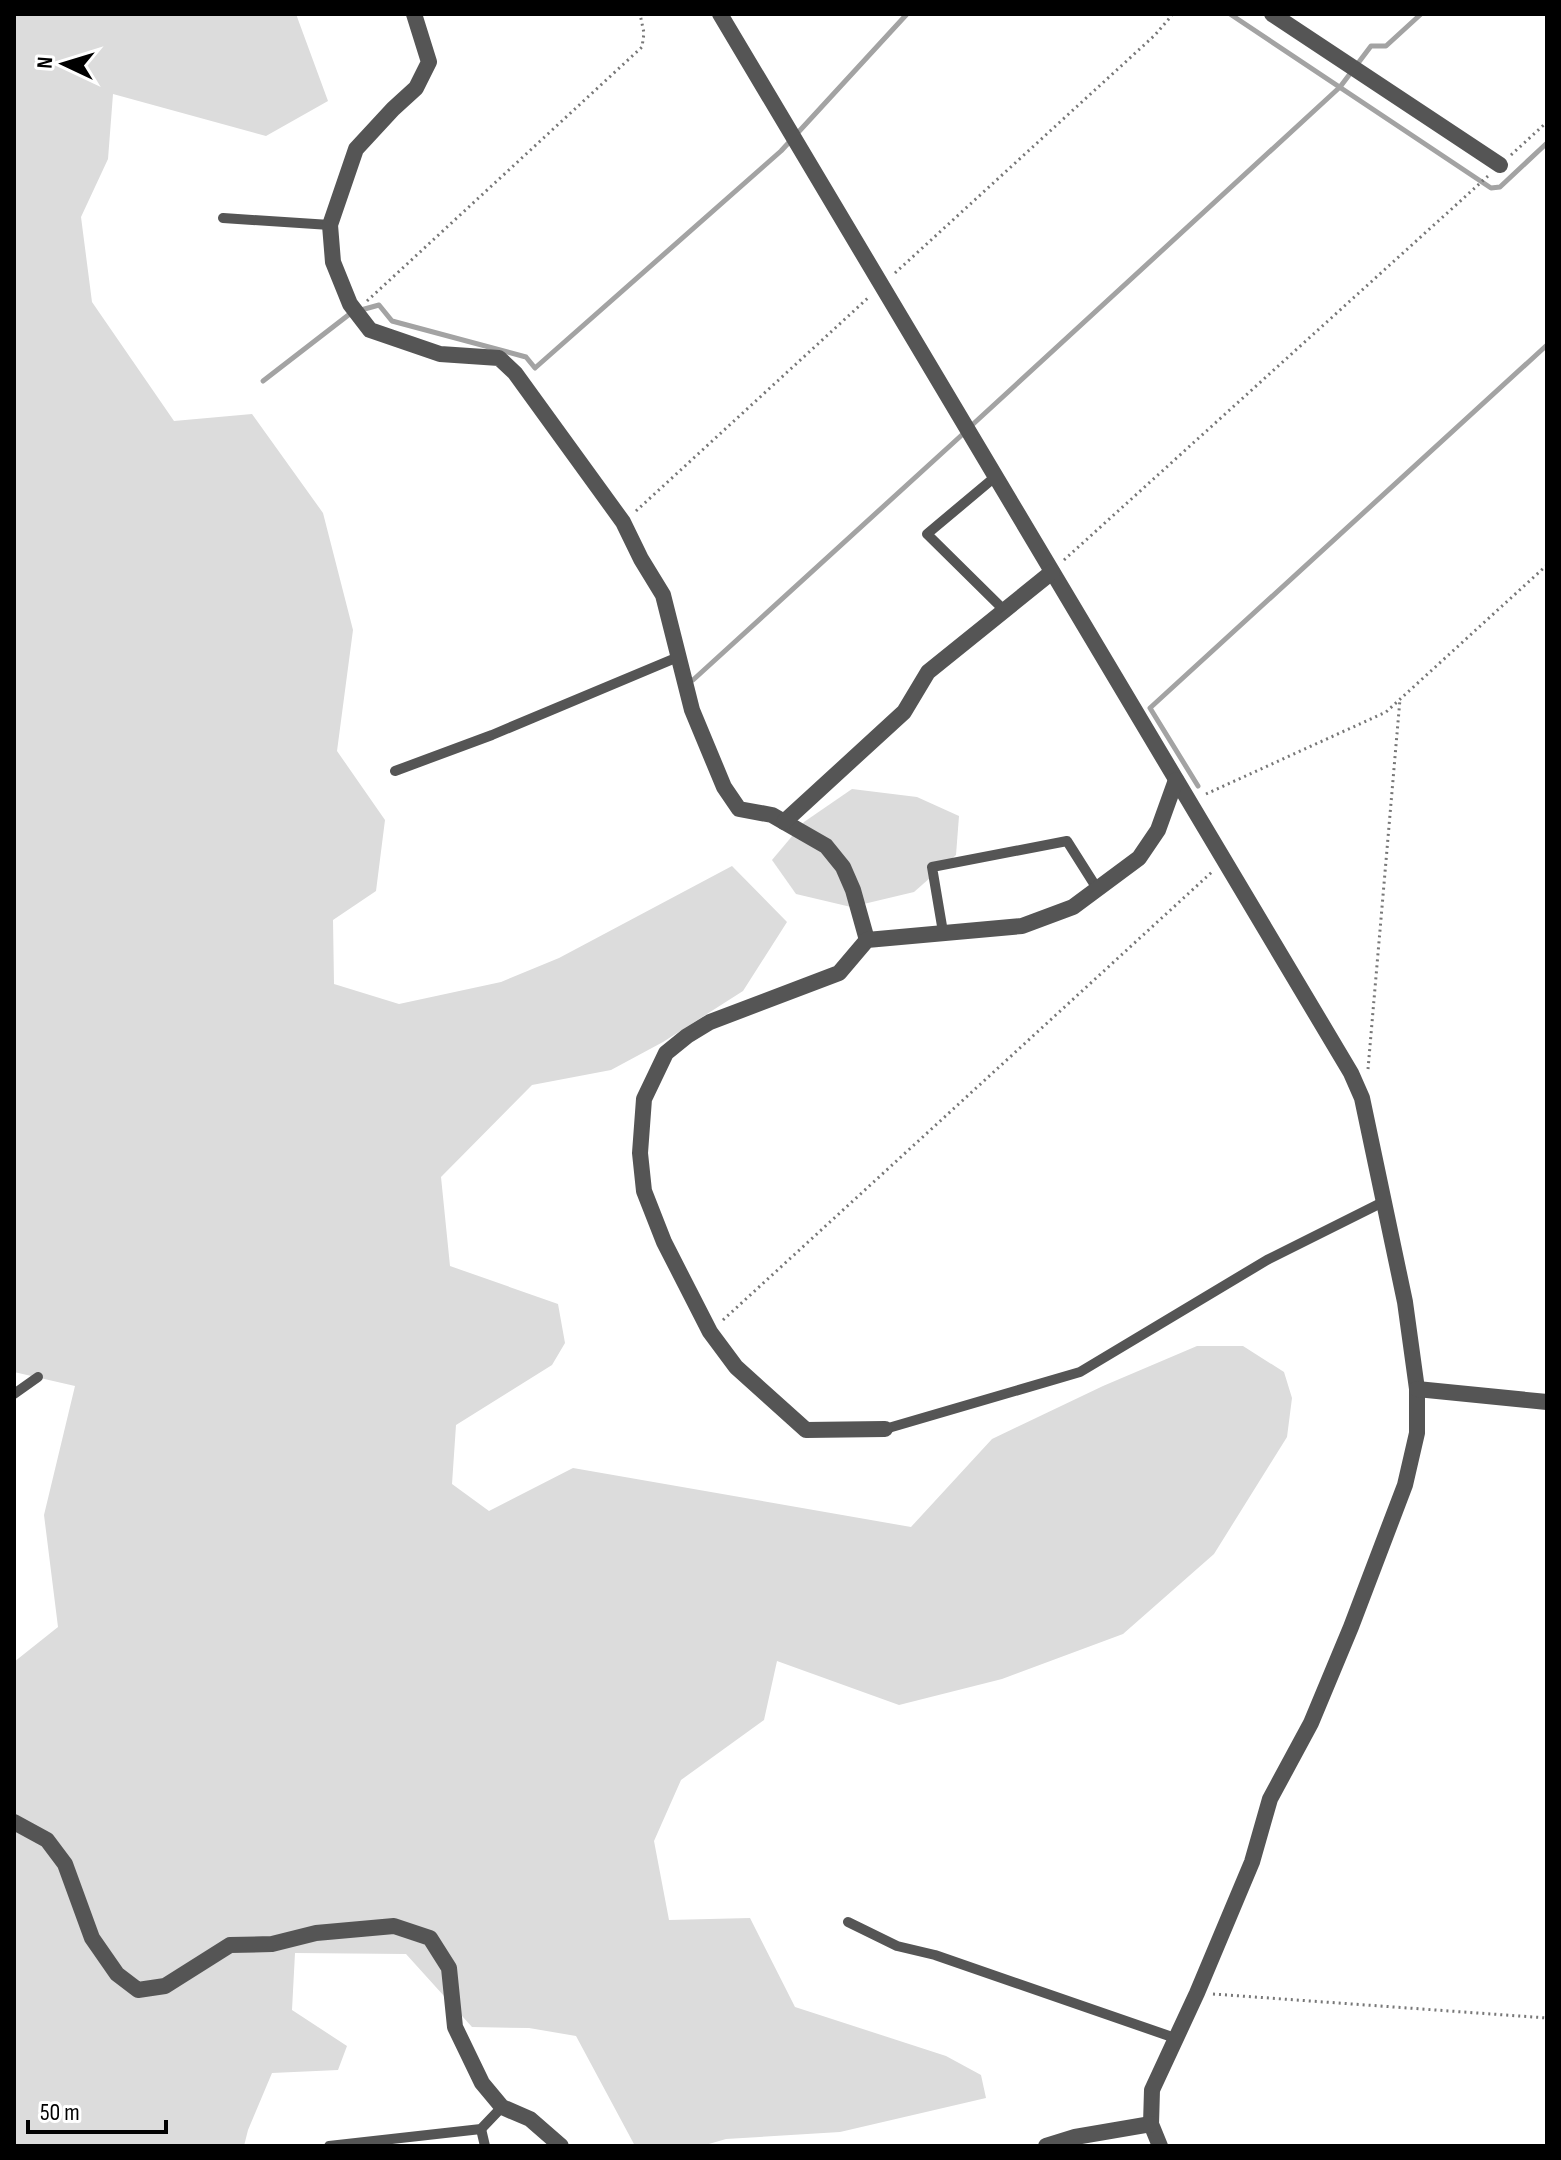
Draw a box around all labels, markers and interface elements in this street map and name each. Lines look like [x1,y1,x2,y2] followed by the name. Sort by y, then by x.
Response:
[24,24,104,104] north arrow
[32,56,59,70] text: N
[28,2084,166,2134] scale bar
[40,2098,80,2127] text: 50 m

